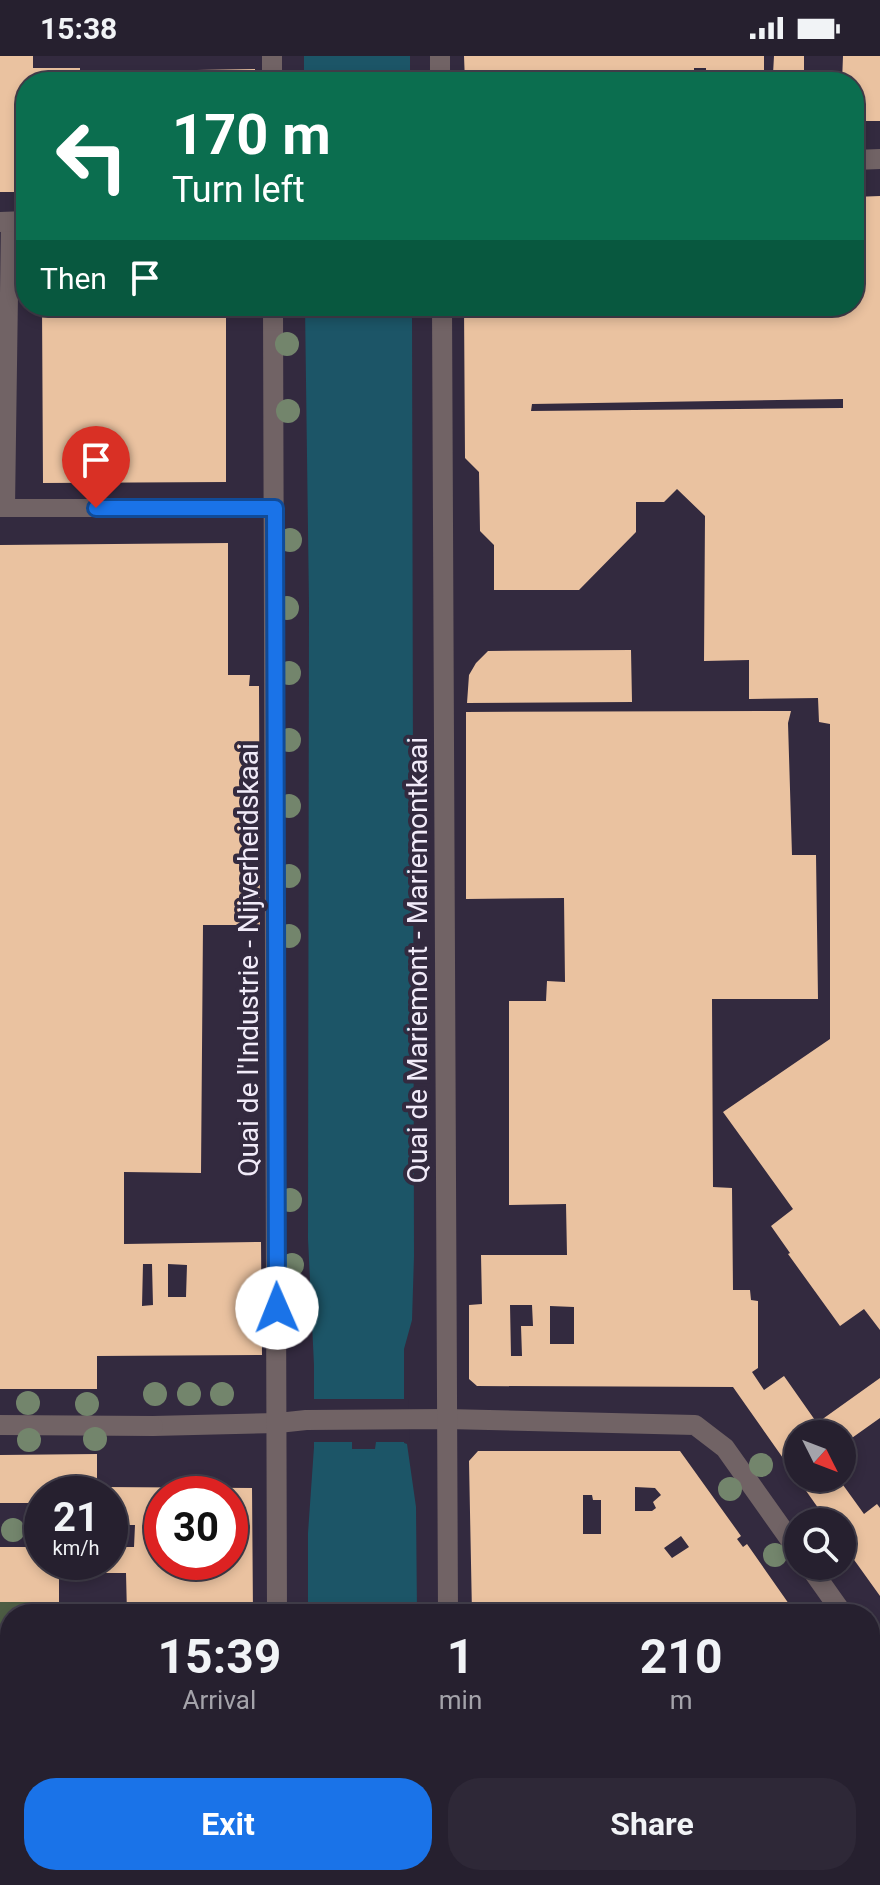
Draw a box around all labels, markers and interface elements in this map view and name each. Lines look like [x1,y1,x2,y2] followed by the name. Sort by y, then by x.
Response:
[40,11,117,46] text: 15:38
[172,102,331,168] text: 170 m
[40,104,144,208] icon: left
[172,169,305,211] text: Turn left
[123,256,167,300] icon: arrive
[40,261,107,296] text: Then
[62,426,130,508] pin
[74,438,118,482] icon: arrive
[401,737,434,1183] street label: Quai de Mariemont - Mariemontkaai
[232,743,265,1177] street label: Quai de l'Industrie - Nijverheidskaai
[235,1266,319,1350] position arrow
[784,1420,856,1492] north arrow
[784,1420,856,1580] map controls
[144,1476,248,1580] speed limit sign: 30
[53,1494,99,1541] text: 21
[784,1508,856,1580] button: search
[53,1536,99,1560] text: km/h
[158,1628,281,1685] text: 15:39
[447,1628,474,1685] text: 1
[640,1628,722,1685] text: 210
[183,1685,256,1715] text: Arrival
[439,1685,482,1715] text: min
[670,1685,693,1715] text: m
[24,1778,432,1870] button: Exit
[448,1778,856,1870] button: Share

